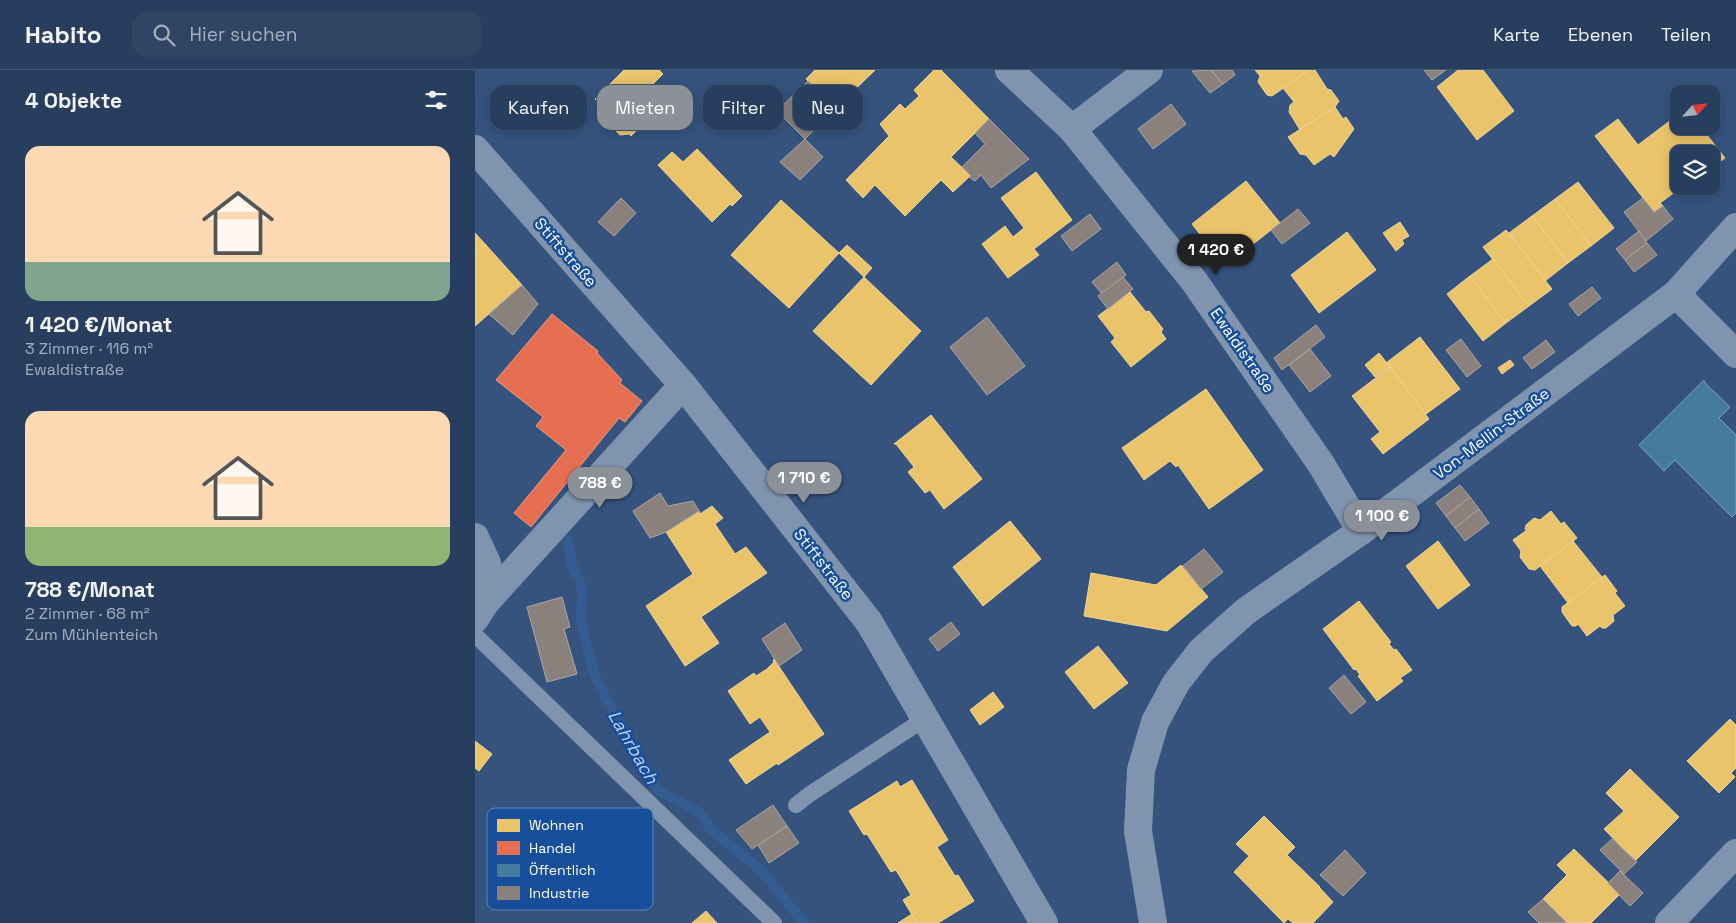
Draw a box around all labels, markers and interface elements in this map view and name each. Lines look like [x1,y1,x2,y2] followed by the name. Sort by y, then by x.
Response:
[132,12,482,57] search box
[25,19,102,50] text: Habito
[150,21,178,49] icon: search
[190,22,297,47] text: Hier suchen
[1493,23,1540,46] text: Karte
[1568,23,1633,46] text: Ebenen
[1661,23,1711,46] text: Teilen
[490,85,587,130] chip: Kaufen
[597,85,693,130] chip: Mieten
[703,85,783,130] chip: Filter
[793,85,863,130] chip: Neu
[1670,85,1720,135] north arrow
[1670,85,1720,195] map controls
[422,86,450,114] icon: filters
[25,87,122,114] text: 4 Objekte
[1670,145,1720,195] button: layers
[193,178,283,268] icon: home
[530,213,602,291] street label: Stiftstraße
[1170,234,1262,276] pin: 1 420 €
[1188,239,1244,260] text: 1 420 €
[1206,304,1280,397] street label: Ewaldistraße
[25,311,172,338] text: 1 420 €/Monat
[25,338,153,359] text: 3 Zimmer · 116 m²
[25,359,124,380] text: Ewaldistraße
[1429,383,1554,484] street label: Von-Mellin-Straße
[193,443,283,533] icon: home
[758,462,850,504] pin: 1 710 €
[565,466,635,509] pin: 788 €
[778,467,830,488] text: 1 710 €
[579,472,621,493] text: 788 €
[1336,500,1428,542] pin: 1 100 €
[1355,505,1409,526] text: 1 100 €
[789,524,858,604] street label: Stiftstraße
[25,576,155,603] text: 788 €/Monat
[25,603,150,624] text: 2 Zimmer · 68 m²
[25,624,158,645] text: Zum Mühlenteich
[603,706,664,789] water label: Lahrbach
[487,808,653,910] legend
[529,816,584,834] text: Wohnen
[529,839,576,857] text: Handel
[529,861,596,879] text: Öffentlich
[529,884,589,902] text: Industrie

